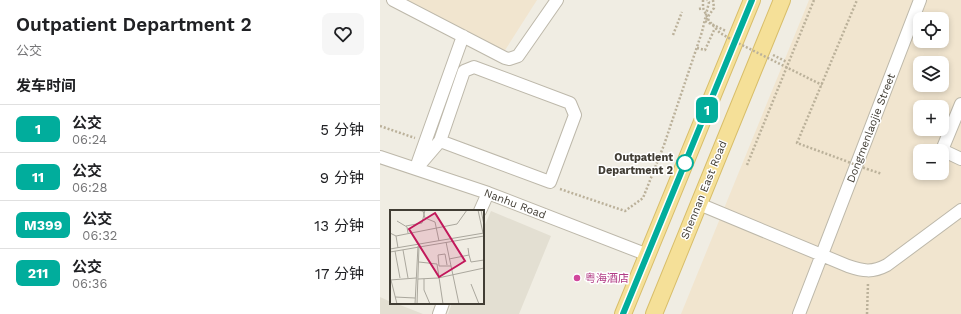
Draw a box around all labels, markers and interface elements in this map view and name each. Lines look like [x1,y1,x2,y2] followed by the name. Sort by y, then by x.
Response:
[913,12,949,180] map controls
[913,12,949,48] button: locate
[16,13,252,36] text: Outpatient Department 2
[322,13,364,55] button: heart
[16,43,42,58] text: 公交
[913,56,949,92] button: layers
[844,71,898,185] street label: Dongmenlaojie Street
[16,77,76,95] text: 发车时间
[694,97,720,123] line badge: 1
[913,100,949,136] button: +
[704,102,710,118] text: 1
[72,114,102,132] text: 公交
[35,121,41,137] text: 1
[320,121,364,139] text: 5 分钟
[72,132,107,147] text: 06:24
[678,139,730,241] street label: Shennan East Road
[913,144,949,180] button: −
[598,151,673,177] place label: Outpatient Department 2
[676,154,694,172] marker: Outpatient Department 2
[72,162,102,180] text: 公交
[32,169,44,185] text: 11
[320,169,364,187] text: 9 分钟
[72,180,107,195] text: 06:28
[482,186,548,222] street label: Nanhu Road
[82,210,112,228] text: 公交
[390,210,484,304] inset map
[24,217,62,233] text: M399
[314,217,364,235] text: 13 分钟
[82,228,117,243] text: 06:32
[72,258,102,276] text: 公交
[28,265,48,281] text: 211
[315,265,364,283] text: 17 分钟
[585,272,629,285] place label: 粤海酒店
[572,273,582,283] marker: 粤海酒店
[72,276,107,291] text: 06:36

